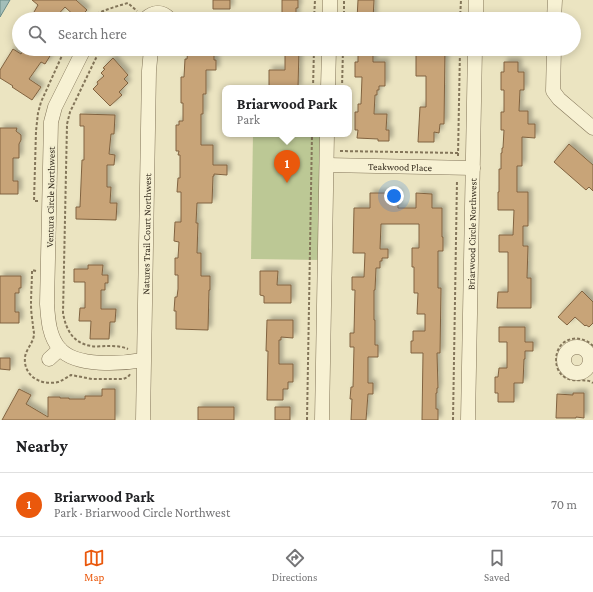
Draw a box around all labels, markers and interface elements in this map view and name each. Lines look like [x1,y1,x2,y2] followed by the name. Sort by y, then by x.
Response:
[12,12,581,56] search box
[26,23,48,45] icon: search
[58,26,127,42] text: Search here
[222,85,352,137] popup
[237,96,337,112] text: Briarwood Park
[237,112,260,127] text: Park
[44,146,57,248] street label: Ventura Circle Northwest
[274,150,300,183] pin: 1
[368,161,433,173] street label: Teakwood Place
[140,173,153,295] street label: Natures Trail Court Northwest
[465,177,479,290] street label: Briarwood Circle Northwest
[384,186,404,206] your location
[16,437,68,456] text: Nearby
[54,489,154,505] text: Briarwood Park
[27,497,31,512] text: 1
[551,497,577,512] text: 70 m
[54,505,230,520] text: Park · Briarwood Circle Northwest
[83,547,105,583] tab: Map
[272,547,317,583] tab: Directions
[484,547,510,583] tab: Saved

